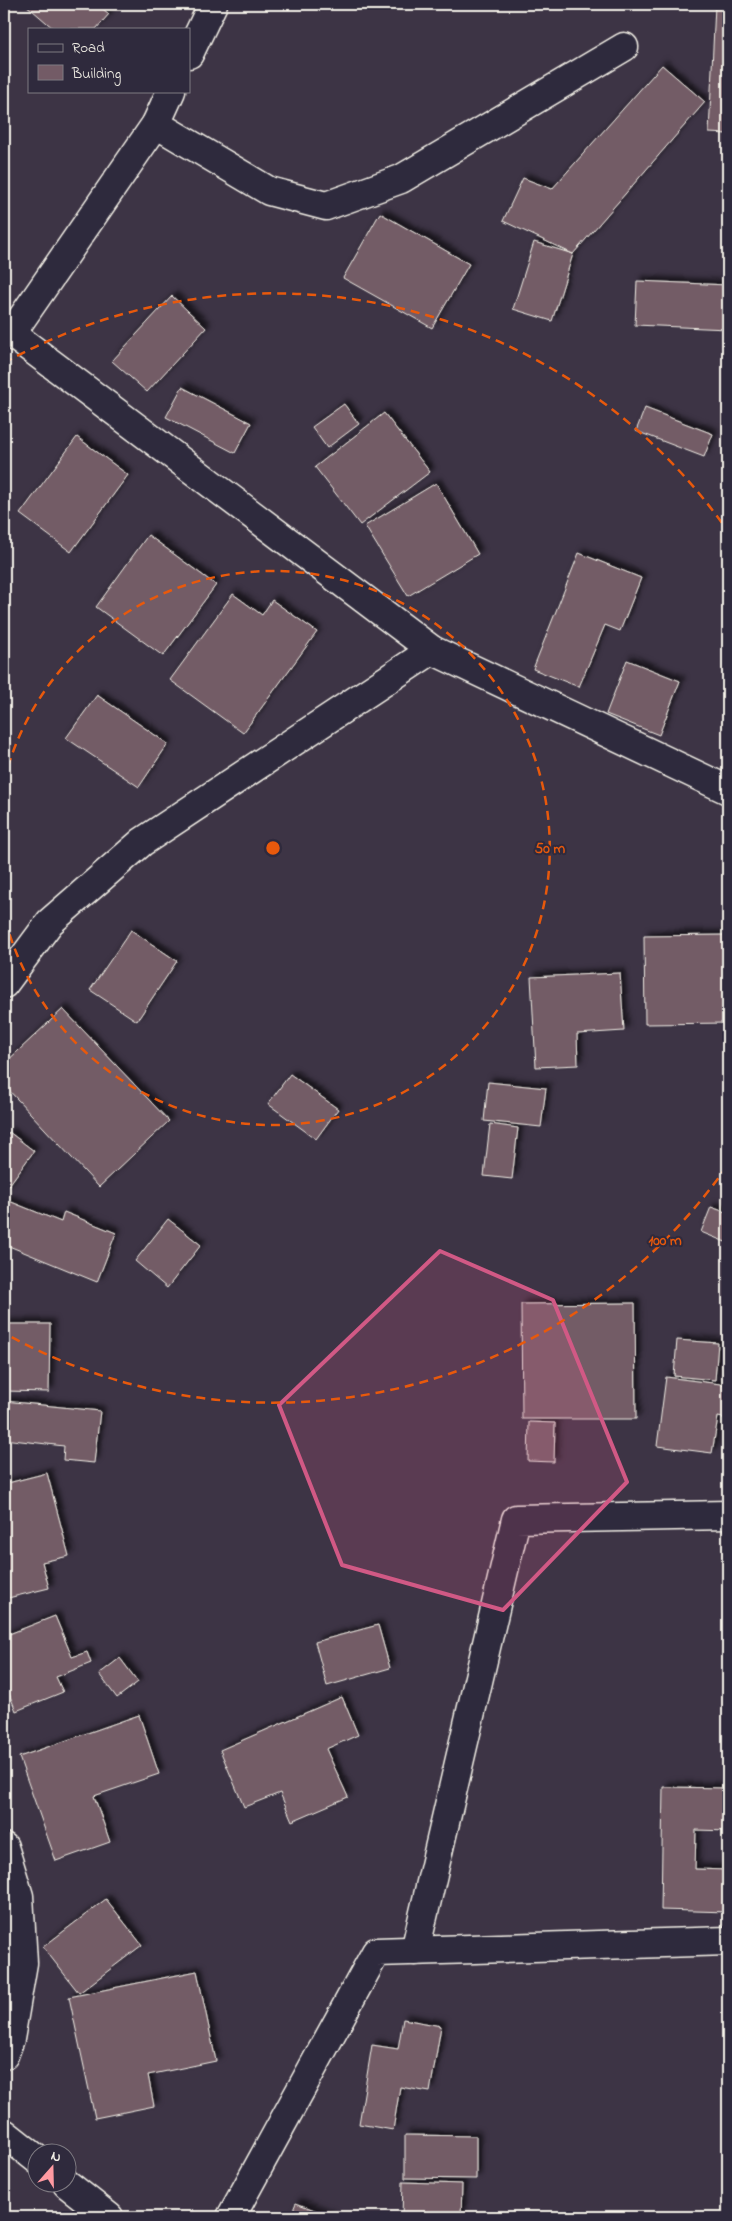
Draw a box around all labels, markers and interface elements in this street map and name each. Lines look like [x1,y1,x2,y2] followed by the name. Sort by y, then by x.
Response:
[28,28,190,92] legend
[72,37,105,59] text: Road
[71,63,121,86] text: Building
[535,838,566,860] text: 50 m
[264,839,282,857] centre of rings
[648,1230,682,1252] text: 100 m
[28,2144,78,2194] north arrow
[48,2146,64,2169] text: N

